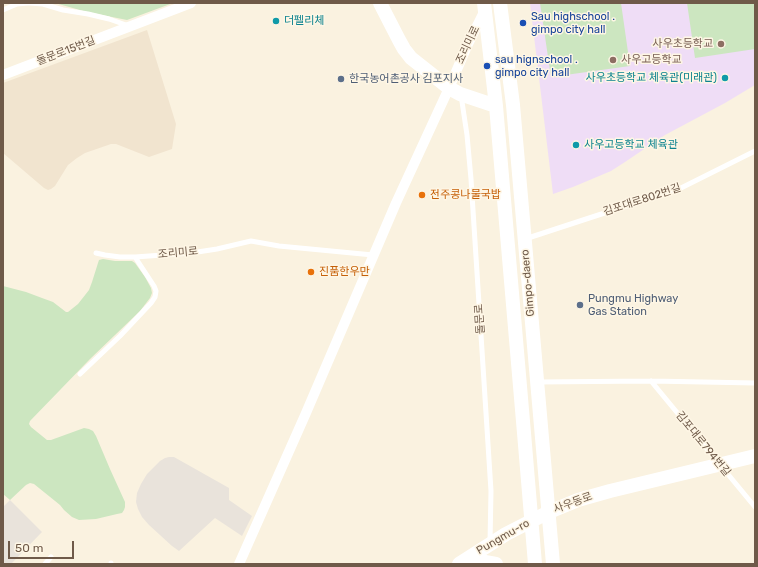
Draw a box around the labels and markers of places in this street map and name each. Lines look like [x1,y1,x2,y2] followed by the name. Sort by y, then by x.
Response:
[531,10,615,36] place label: Sau highschool . gimpo city hall
[284,14,324,28] place label: 더펠리체
[271,16,281,26] marker: 더펠리체
[518,18,528,28] marker: Sau highschool . gimpo city hall
[652,37,713,51] place label: 사우초등학교
[716,39,726,49] marker: 사우초등학교
[495,53,578,79] place label: sau hignschool . gimpo city hall
[621,53,682,67] place label: 사우고등학교
[608,55,618,65] marker: 사우고등학교
[482,61,492,71] marker: sau hignschool . gimpo city hall
[585,71,717,85] place label: 사우초등학교 체육관(미래관)
[349,72,463,86] place label: 한국농어촌공사 김포지사
[720,73,730,83] marker: 사우초등학교 체육관(미래관)
[336,74,346,84] marker: 한국농어촌공사 김포지사
[584,138,678,152] place label: 사우고등학교 체육관
[571,140,581,150] marker: 사우고등학교 체육관
[430,188,501,202] place label: 전주콩나물국밥
[417,190,427,200] marker: 전주콩나물국밥
[319,265,370,279] place label: 진품한우만
[306,267,316,277] marker: 진품한우만
[588,292,678,318] place label: Pungmu Highway Gas Station
[575,300,585,310] marker: Pungmu Highway Gas Station

